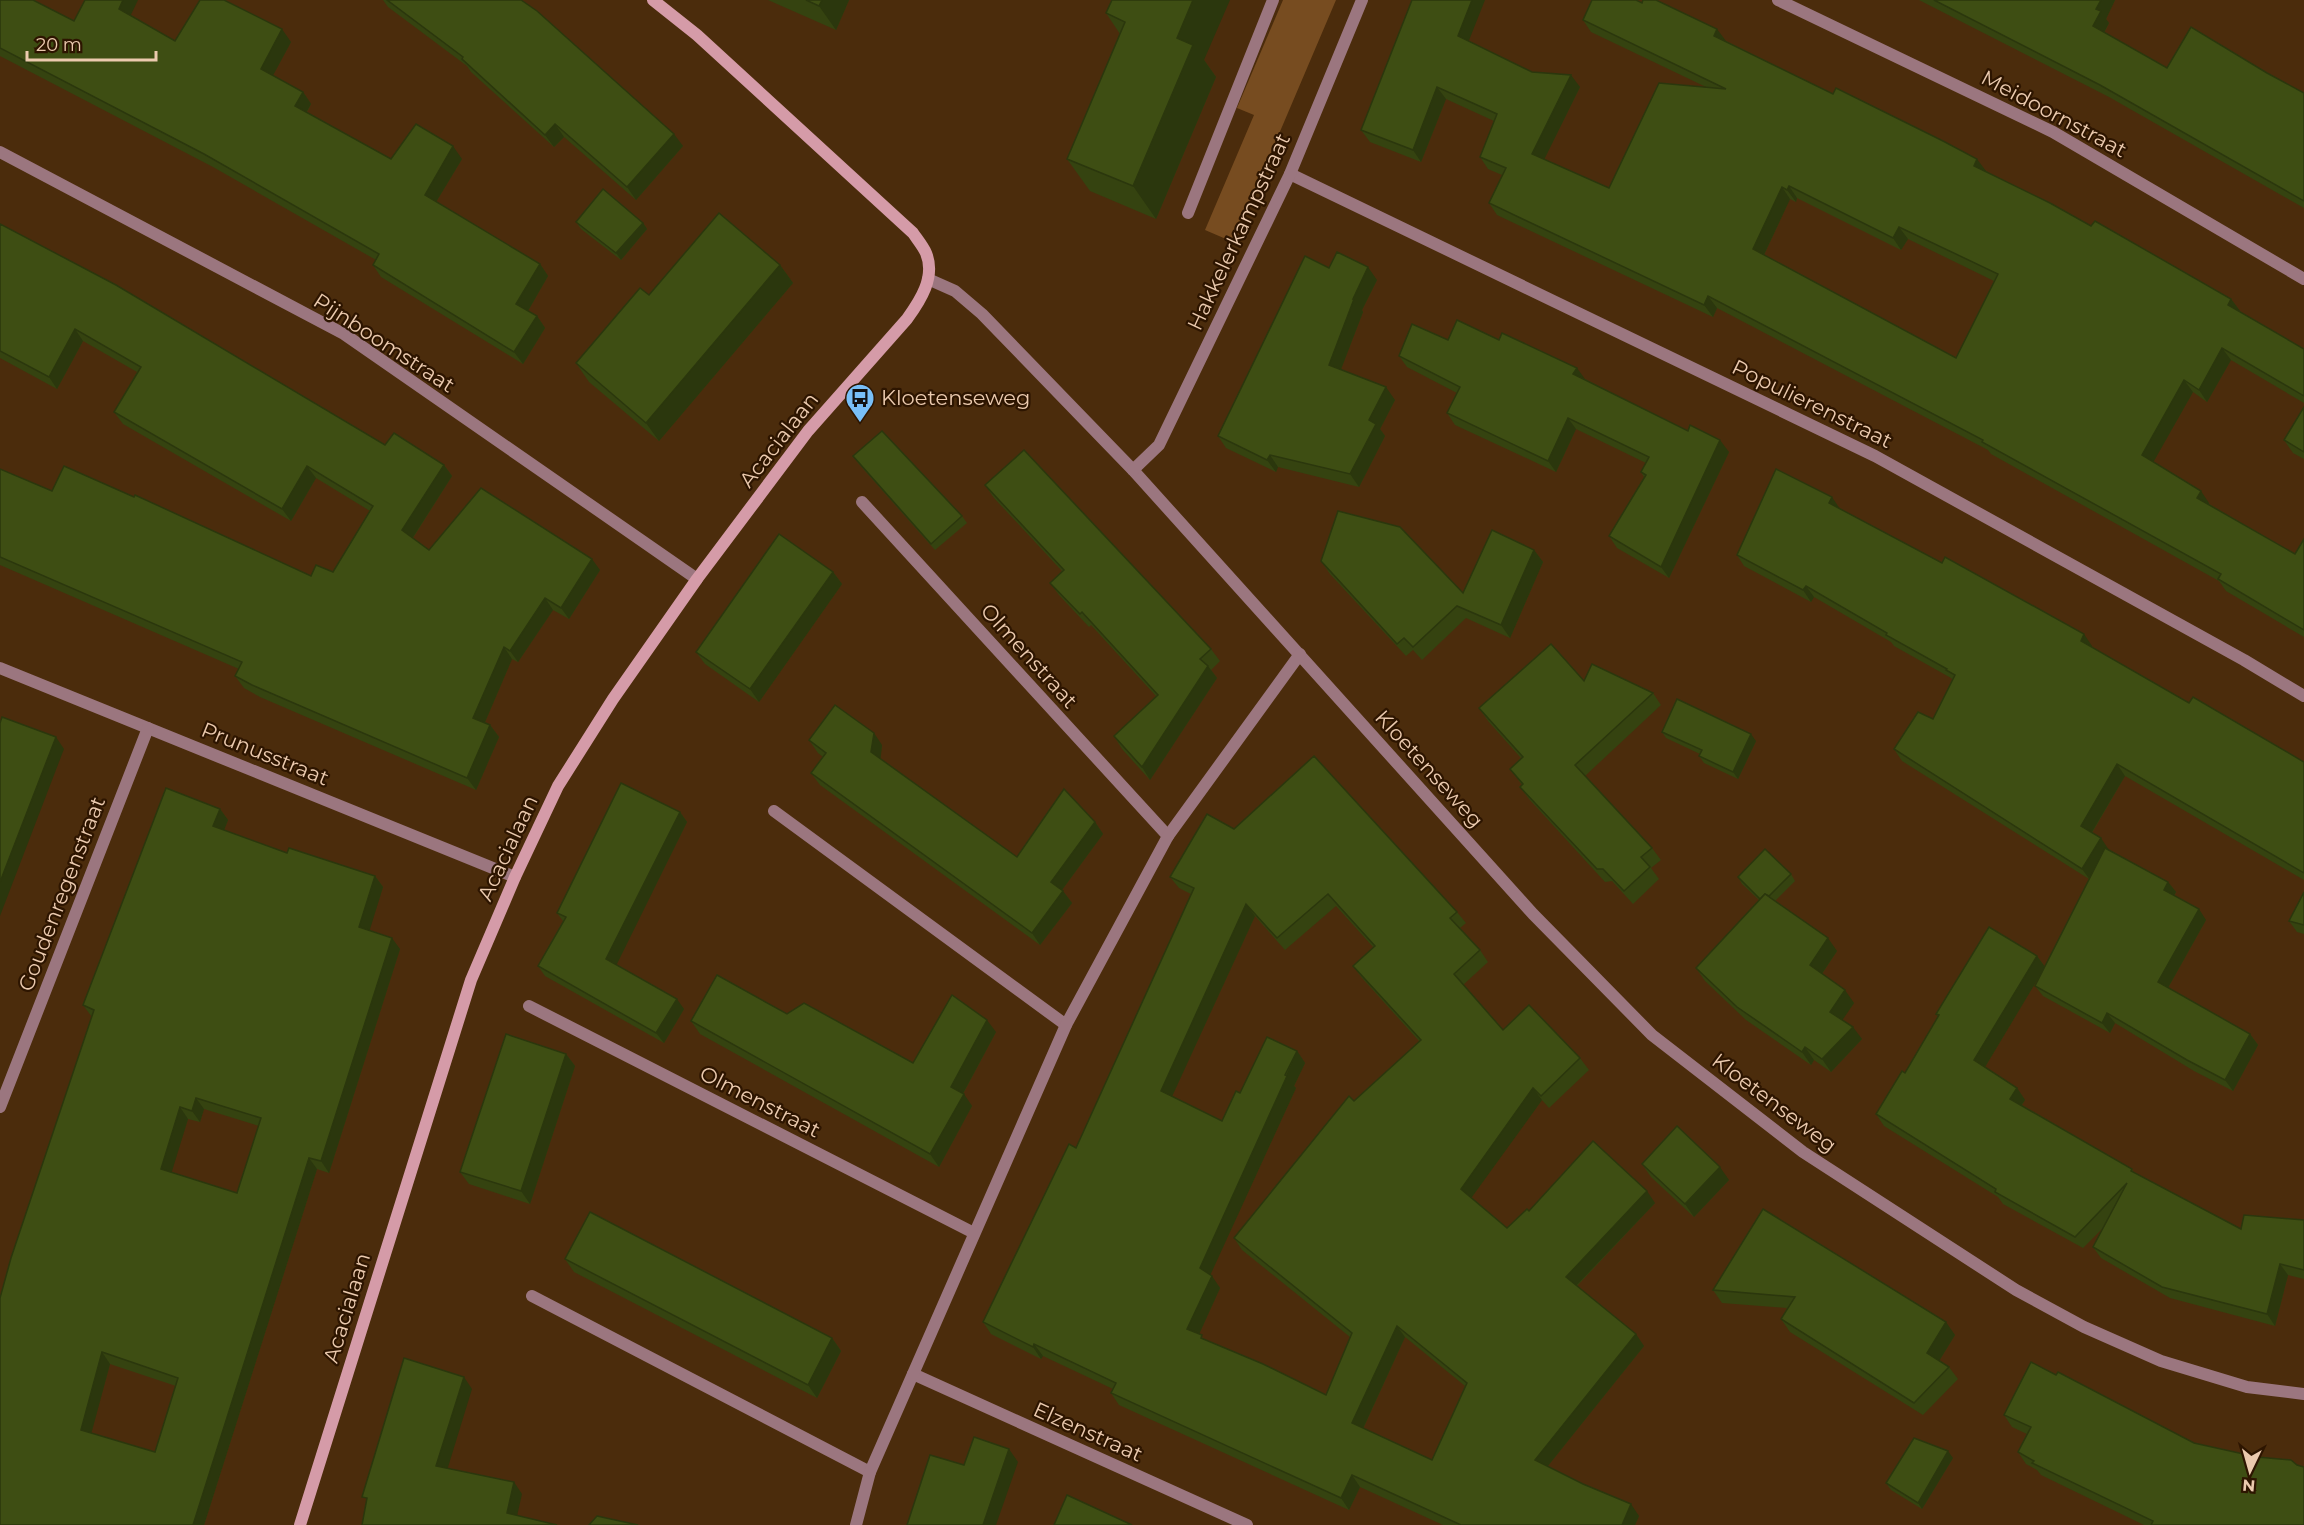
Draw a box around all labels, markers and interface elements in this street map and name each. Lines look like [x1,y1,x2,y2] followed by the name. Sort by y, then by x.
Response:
[27,24,156,62] scale bar
[36,34,82,56] text: 20 m
[1977,65,2131,162] street label: Meidoornstraat
[1182,129,1295,334] street label: Hakkelerkampstraat
[309,288,460,398] street label: Pijnboomstraat
[1728,354,1896,453] street label: Populierenstraat
[844,382,876,424] bus stop icon: Kloetenseweg
[881,385,1030,410] place label: Kloetenseweg
[734,387,823,492] street label: Acacialaan
[976,598,1083,713] street label: Olmenstraat
[1370,705,1489,833] street label: Kloetenseweg
[198,717,333,790] street label: Prunusstraat
[472,791,543,905] street label: Acacialaan
[13,793,110,995] street label: Goudenregenstraat
[1707,1048,1841,1158] street label: Kloetenseweg
[696,1060,825,1143] street label: Olmenstraat
[318,1250,375,1366] street label: Acacialaan
[1030,1396,1147,1467] street label: Elzenstraat
[2220,1441,2280,1501] north arrow
[2241,1475,2256,1495] text: N

